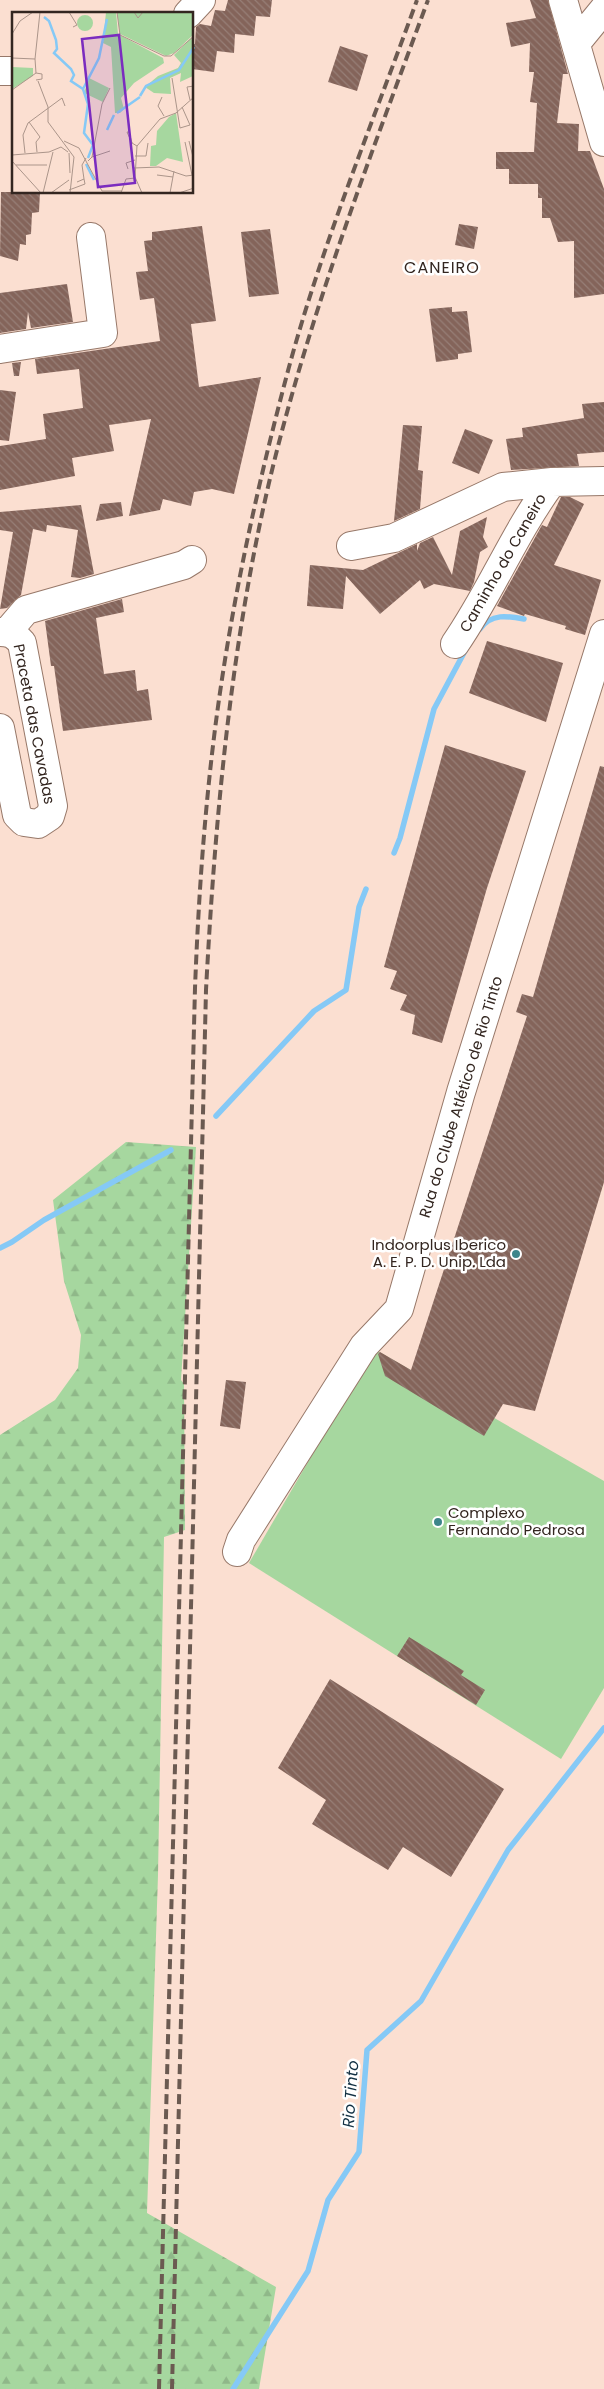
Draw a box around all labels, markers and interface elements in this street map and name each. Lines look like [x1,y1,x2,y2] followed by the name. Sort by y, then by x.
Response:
[12,12,194,194] inset map
[404,256,480,279] district label: CANEIRO
[454,490,551,636] street label: Caminho do Caneiro
[9,642,60,806] street label: Praceta das Cavadas
[414,973,507,1220] street label: Rua do Clube Atlético de Rio Tinto
[371,1234,506,1272] place label: Indoorplus Iberico A. E. P. D. Unip. Lda
[510,1248,522,1260] marker: Indoorplus Iberico A. E. P. D. Unip. Lda
[448,1502,585,1540] place label: Complexo Fernando Pedrosa
[432,1516,444,1528] marker: Complexo Fernando Pedrosa
[337,2060,364,2129] water label: Rio Tinto

